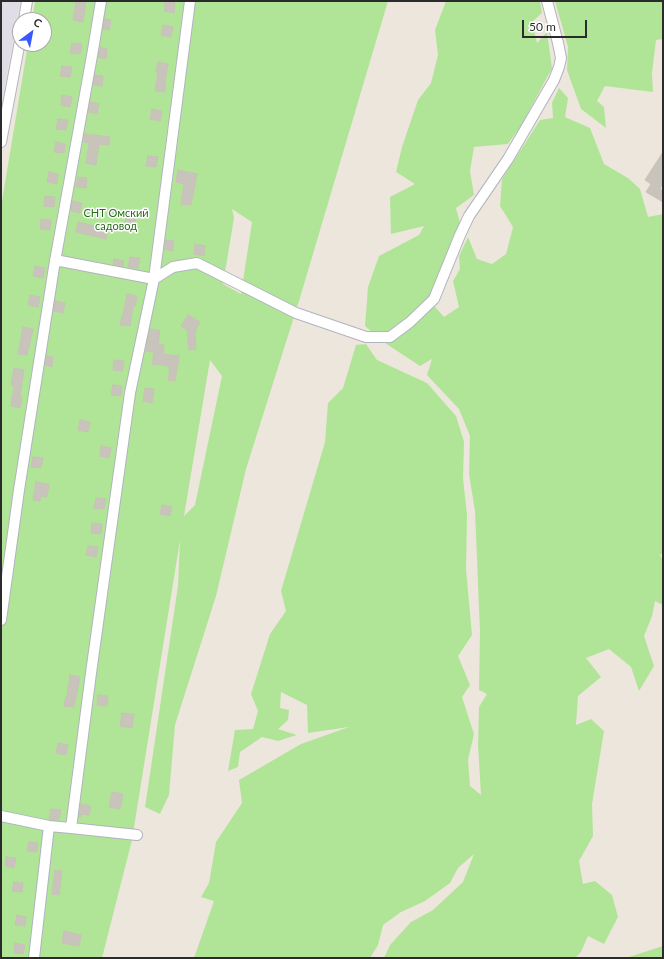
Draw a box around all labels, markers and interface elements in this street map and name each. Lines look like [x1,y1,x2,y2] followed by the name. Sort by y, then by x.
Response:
[12,12,52,52] north arrow
[524,12,589,38] scale bar
[32,15,45,30] text: С
[529,19,556,34] text: 50 m
[83,206,149,232] park label: СНТ Омский садовод

